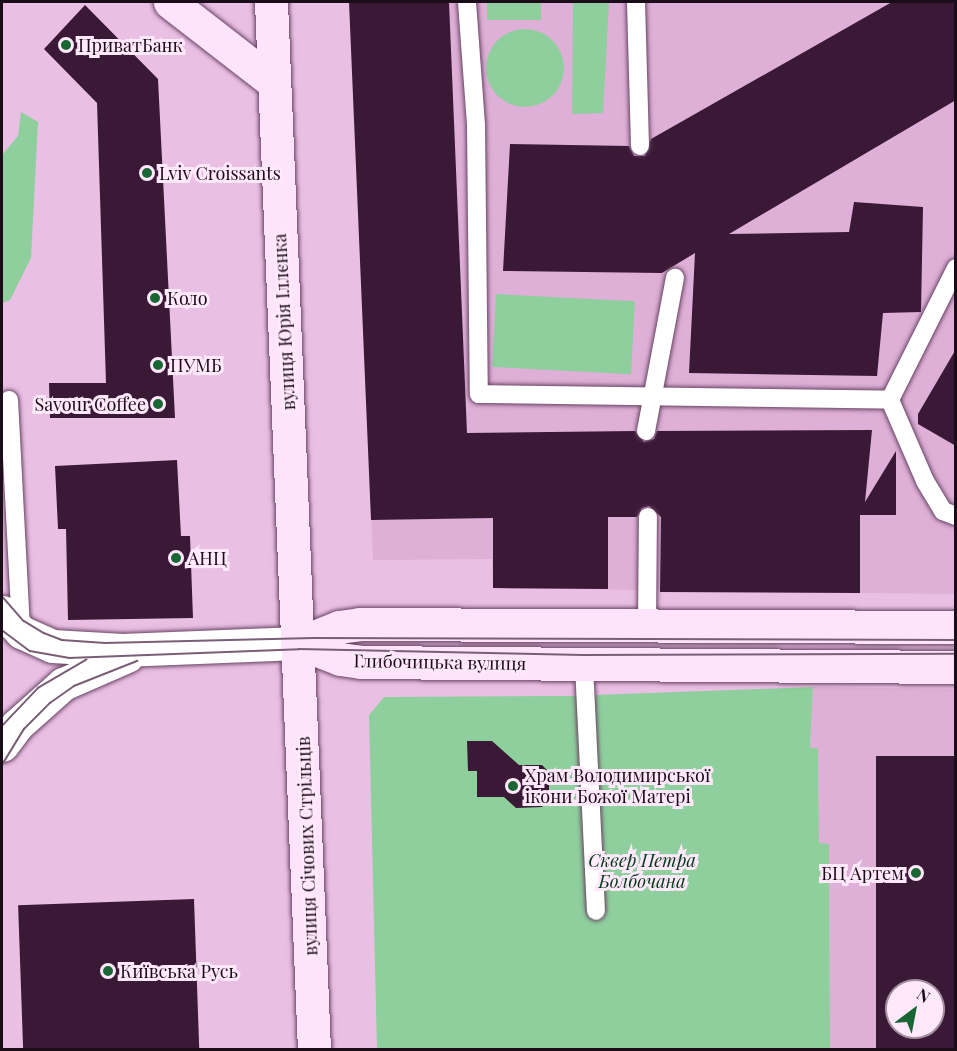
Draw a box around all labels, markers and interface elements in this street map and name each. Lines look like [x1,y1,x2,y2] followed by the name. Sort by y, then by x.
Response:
[78,34,183,56] place label: ПриватБанк
[59,38,73,52] marker: ПриватБанк
[159,162,281,184] place label: Lviv Croissants
[140,166,154,180] marker: Lviv Croissants
[269,233,299,411] street label: вулиця Юрія Іллєнка
[167,287,208,309] place label: Коло
[148,291,162,305] marker: Коло
[170,354,222,376] place label: ПУМБ
[151,358,165,372] marker: ПУМБ
[34,393,146,415] place label: Savour Coffee
[151,397,165,411] marker: Savour Coffee
[188,547,227,569] place label: АНЦ
[169,551,183,565] marker: АНЦ
[353,650,527,674] street label: Глибочицька вулиця
[292,736,322,956] street label: вулиця Січових Стрільців
[525,765,710,808] place label: Храм Володимирської ікони Божої Матері
[506,779,520,793] marker: Храм Володимирської ікони Божої Матері
[588,850,696,892] park label: Сквер Петра Болбочана
[821,862,904,884] place label: БЦ Артем
[909,866,923,880] marker: БЦ Артем
[120,960,238,982] place label: Київська Русь
[101,964,115,978] marker: Київська Русь
[885,979,945,1039] north arrow
[913,983,934,1007] text: N

